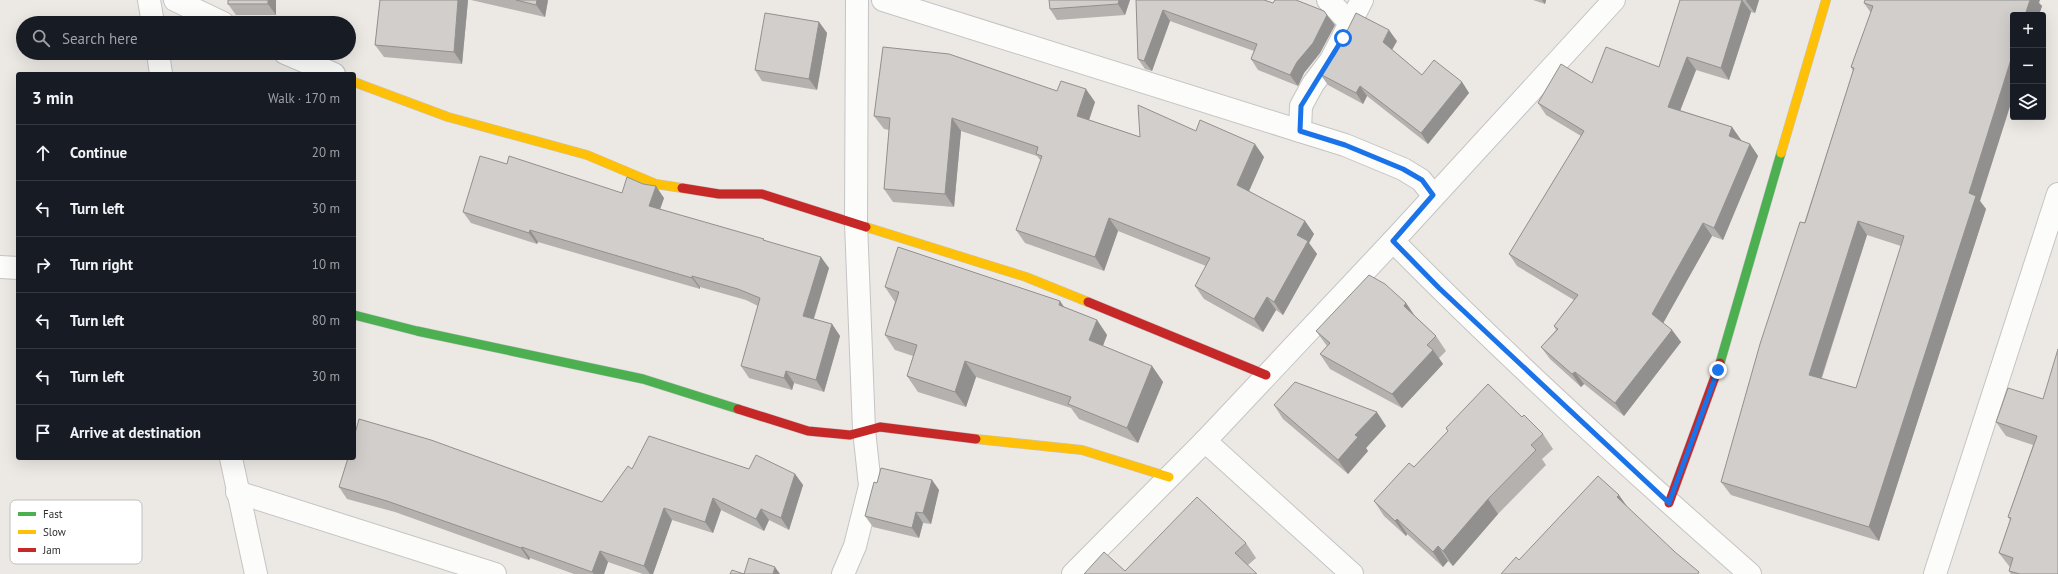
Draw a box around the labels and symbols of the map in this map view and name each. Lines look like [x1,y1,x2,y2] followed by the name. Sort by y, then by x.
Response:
[1334,29,1352,47] route start
[1709,361,1727,379] route end
[10,500,142,564] legend
[43,507,63,521] text: Fast
[43,525,66,539] text: Slow
[42,543,61,557] text: Jam

